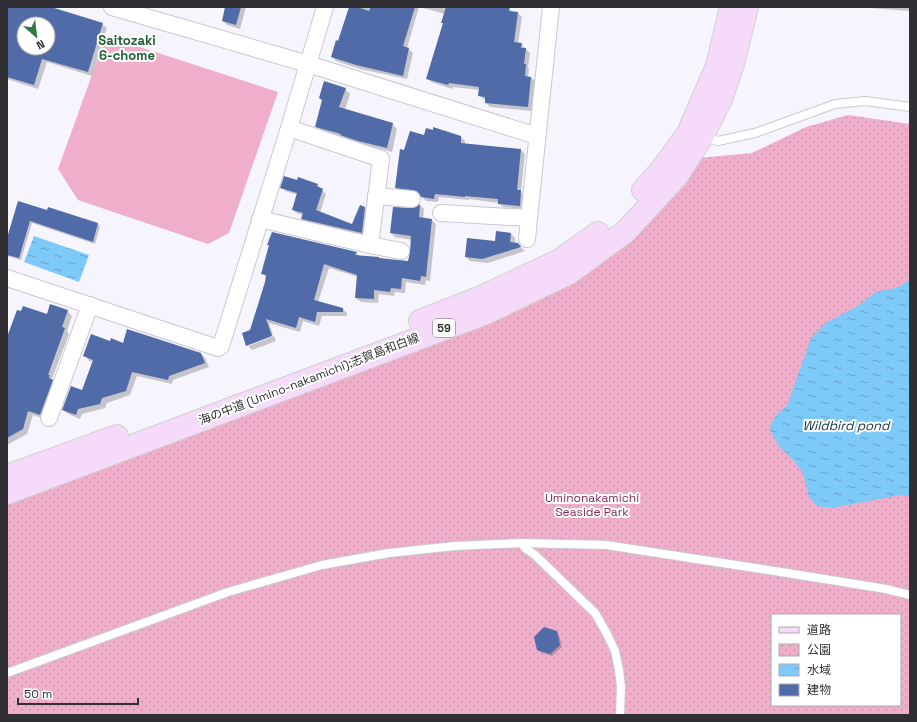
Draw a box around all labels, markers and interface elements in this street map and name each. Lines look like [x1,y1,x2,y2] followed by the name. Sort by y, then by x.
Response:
[16,16,56,56] north arrow
[98,32,156,64] district label: Saitozaki 6-chome
[34,37,47,53] text: N
[433,319,455,337] road number: 59
[196,329,422,429] street label: 海の中道 (Umino-nakamichi);志賀島和白線
[803,417,891,434] water label: Wildbird pond
[545,490,639,520] park label: Uminonakamichi Seaside Park
[771,614,901,706] legend
[807,622,831,638] text: 道路
[807,642,831,658] text: 公園
[807,662,831,678] text: 水域
[18,680,138,706] scale bar
[807,682,831,698] text: 建物
[24,686,52,702] text: 50 m

